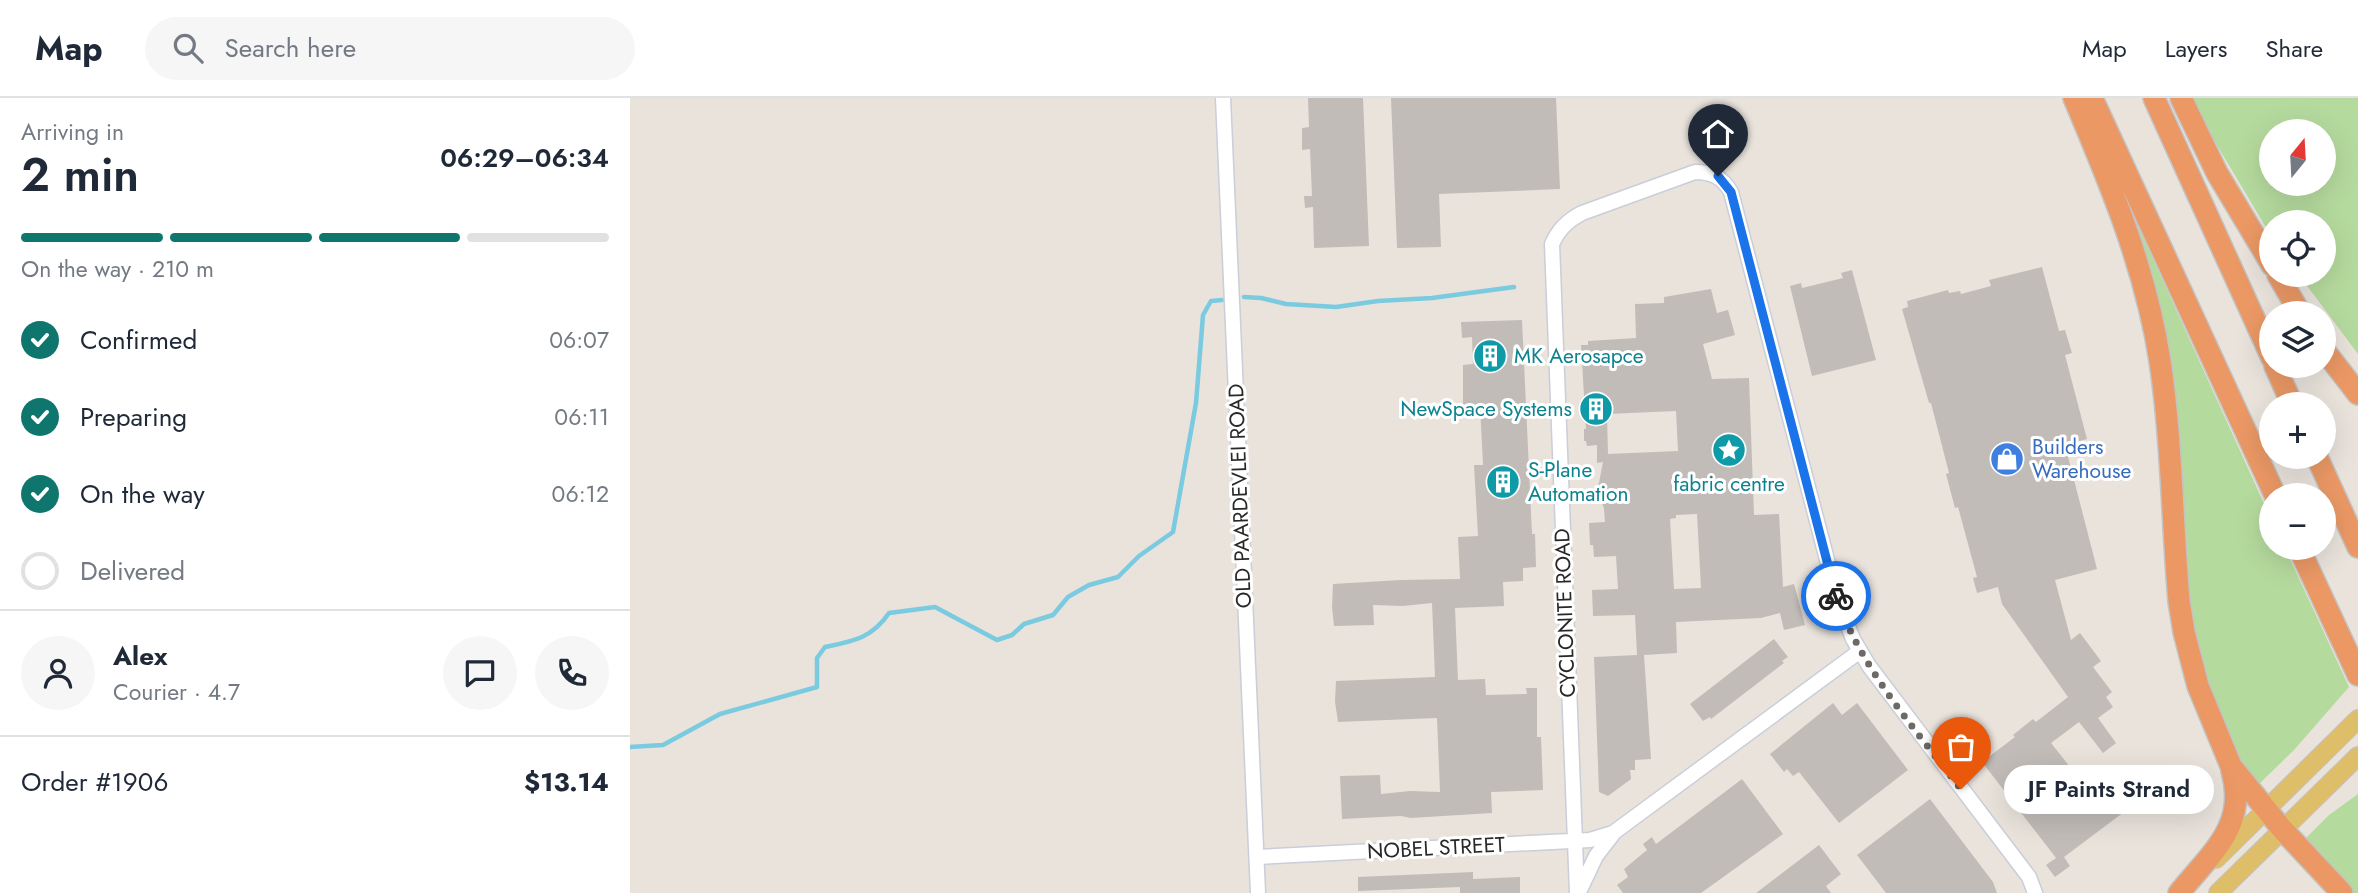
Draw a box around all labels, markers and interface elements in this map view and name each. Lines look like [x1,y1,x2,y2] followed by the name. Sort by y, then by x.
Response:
[145,17,635,80] search box
[35,25,103,72] text: Map
[169,29,207,67] icon: search
[225,29,356,67] text: Search here
[2082,31,2127,66] text: Map
[2165,31,2227,66] text: Layers
[2265,31,2323,66] text: Share
[1688,104,1748,176] pin
[21,115,124,149] text: Arriving in
[1699,115,1737,153] icon: home
[2259,119,2336,196] north arrow
[2259,119,2336,560] map controls
[440,139,609,177] text: 06:29–06:34
[21,142,139,208] text: 2 min
[2259,210,2336,287] button: locate
[21,252,214,286] text: On the way · 210 m
[2259,301,2336,378] button: layers
[21,321,59,359] icon: check
[80,321,197,359] text: Confirmed
[549,323,609,357] text: 06:07
[1471,337,1509,375] building icon: MK Aerosapce
[1514,341,1644,371] place label: MK Aerosapce
[1221,383,1259,609] street label: OLD PAARDEVLEI ROAD
[1577,390,1615,428] building icon: NewSpace Systems
[2259,392,2336,469] button: +
[1400,394,1572,424] place label: NewSpace Systems
[21,398,59,436] icon: check
[80,398,187,436] text: Preparing
[554,400,609,434] text: 06:11
[1710,431,1748,469] place icon: fabric centre
[2032,432,2131,486] place label: Builders Warehouse
[1988,440,2026,478] shop icon: Builders Warehouse
[1528,455,1628,509] place label: S-Plane Automation
[1484,463,1522,501] building icon: S-Plane Automation
[1673,469,1785,499] place label: fabric centre
[21,475,59,513] icon: check
[80,475,205,513] text: On the way
[552,477,609,511] text: 06:12
[2259,483,2336,560] button: −
[1547,528,1583,698] street label: CYCLONITE ROAD
[80,552,185,590] text: Delivered
[1801,561,1871,631] courier
[1817,577,1855,615] icon: bike
[21,636,95,710] button: person
[443,636,517,710] button: chat
[535,636,609,710] button: phone
[113,637,167,675] text: Alex
[113,675,240,709] text: Courier · 4.7
[1931,717,1991,789] pin
[1942,728,1980,766] icon: bag
[21,763,168,801] text: Order #1906
[524,763,609,801] text: $13.14
[2003,764,2213,814] callout: JF Paints Strand
[2028,772,2190,806] text: JF Paints Strand
[1366,829,1506,867] street label: NOBEL STREET

